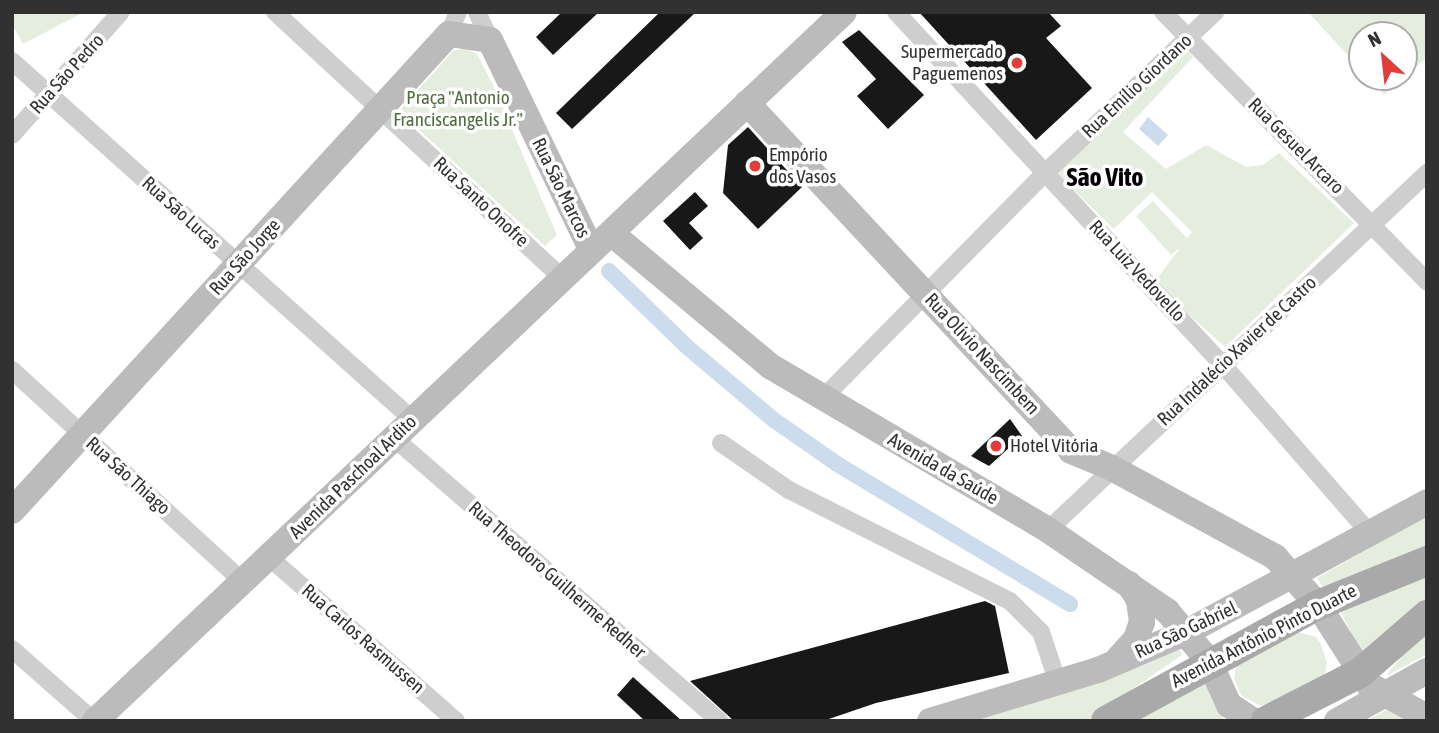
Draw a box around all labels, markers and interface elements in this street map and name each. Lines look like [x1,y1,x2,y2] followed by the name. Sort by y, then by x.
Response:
[1348,21,1418,91] north arrow
[1364,27,1384,51] text: N
[25,29,109,119] street label: Rua São Pedro
[1077,29,1197,143] street label: Rua Emílio Giordano
[901,41,1003,85] place label: Supermercado Paguemenos
[1009,55,1025,71] marker: Supermercado Paguemenos
[393,87,523,131] park label: Praça "Antonio Franciscangelis Jr."
[1243,93,1349,199] street label: Rua Gesuel Arcaro
[527,134,595,242] street label: Rua São Marcos
[769,144,836,188] place label: Empório dos Vasos
[429,152,533,252] street label: Rua Santo Onofre
[747,158,763,174] marker: Empório dos Vasos
[1067,162,1143,194] district label: São Vito
[137,172,225,254] street label: Rua São Lucas
[205,214,285,300] street label: Rua São Jorge
[1084,215,1190,327] street label: Rua Luiz Vedovello
[1153,271,1321,431] street label: Rua Indalécio Xavier de Castro
[920,289,1044,419] street label: Rua Olívio Nascimbem
[285,410,421,544] street label: Avenida Paschoal Ardito
[884,428,1002,510] street label: Avenida da Saúde
[81,432,175,520] street label: Rua São Thiago
[1010,435,1098,457] place label: Hotel Vitória
[988,438,1004,454] marker: Hotel Vitória
[464,497,650,663] street label: Rua Theodoro Guilherme Redher
[297,579,429,699] street label: Rua Carlos Rasmussen
[1168,579,1360,693] street label: Avenida Antônio Pinto Duarte
[1131,596,1241,664] street label: Rua São Gabriel

